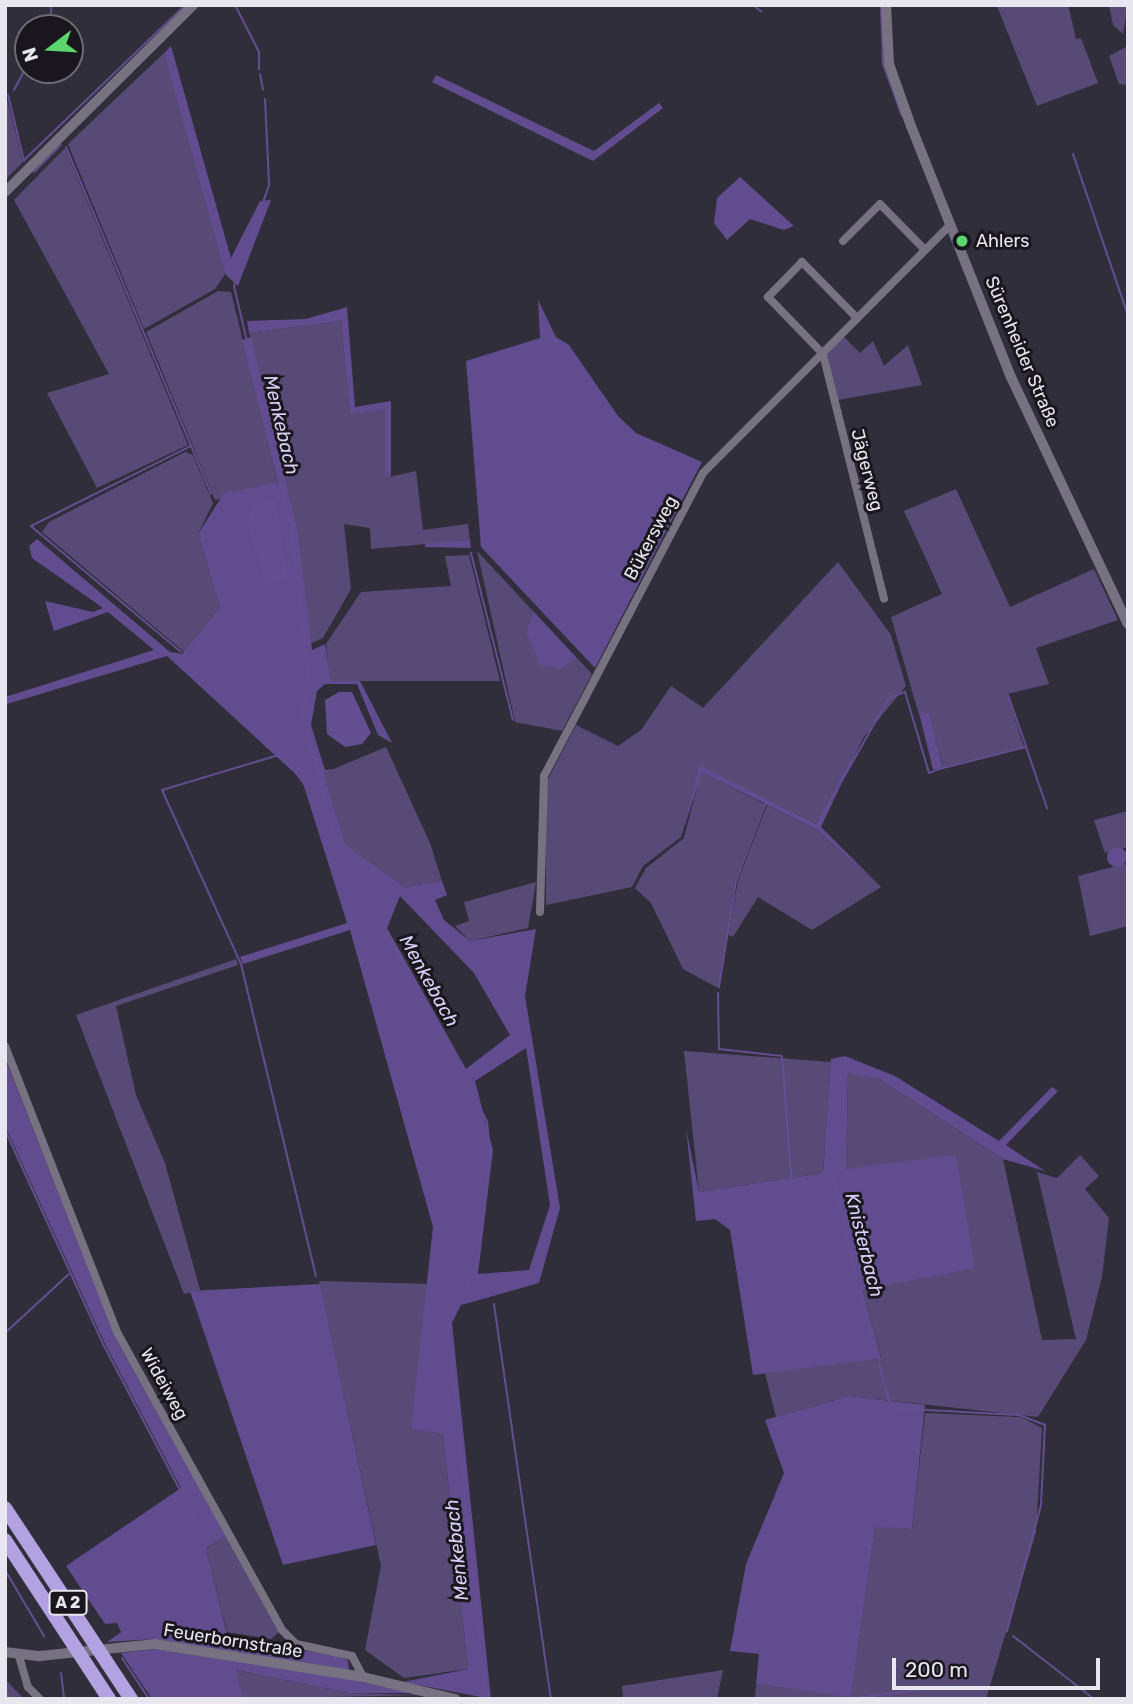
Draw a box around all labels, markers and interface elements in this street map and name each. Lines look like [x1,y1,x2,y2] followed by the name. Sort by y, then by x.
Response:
[14,14,84,84] north arrow
[17,45,43,65] text: N
[976,230,1029,252] place label: Ahlers
[954,233,970,249] marker: Ahlers
[980,273,1064,431] street label: Sürenheider Straße
[258,373,304,477] water label: Menkebach
[846,427,888,513] street label: Jägerweg
[620,492,682,584] street label: Bükersweg
[394,931,464,1031] water label: Menkebach
[840,1191,888,1299] water label: Knisterbach
[135,1344,193,1424] street label: Wideiweg
[440,1498,474,1602] water label: Menkebach
[47,1590,89,1616] road number: A 2
[162,1619,304,1663] street label: Feuerbornstraße
[895,1644,1103,1688] scale bar
[905,1657,968,1682] text: 200 m

